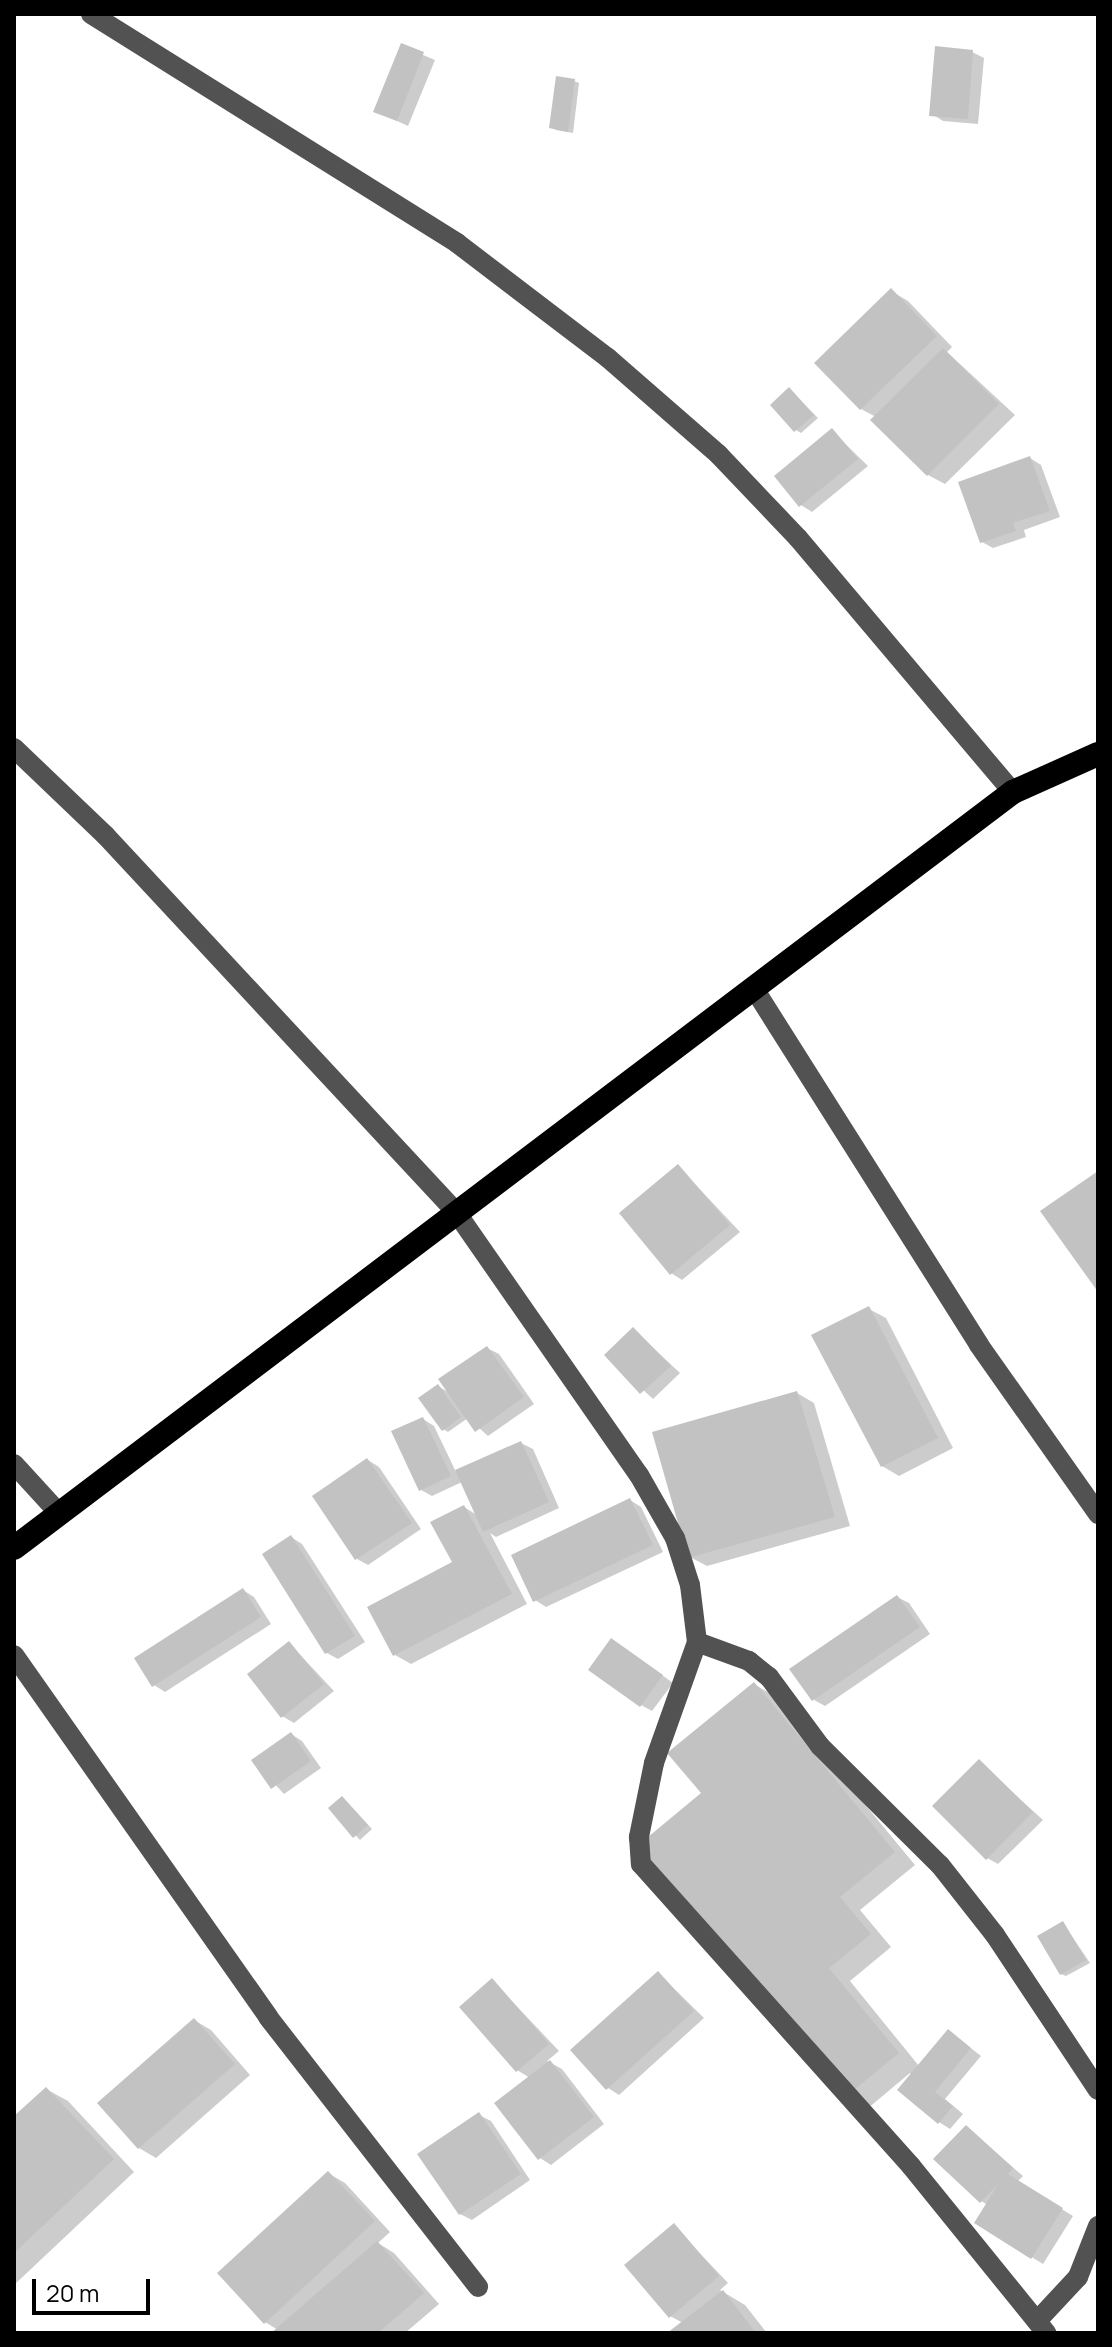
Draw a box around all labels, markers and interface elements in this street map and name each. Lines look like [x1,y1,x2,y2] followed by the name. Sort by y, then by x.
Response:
[36,2263,154,2313] scale bar
[46,2276,99,2309] text: 20 m

